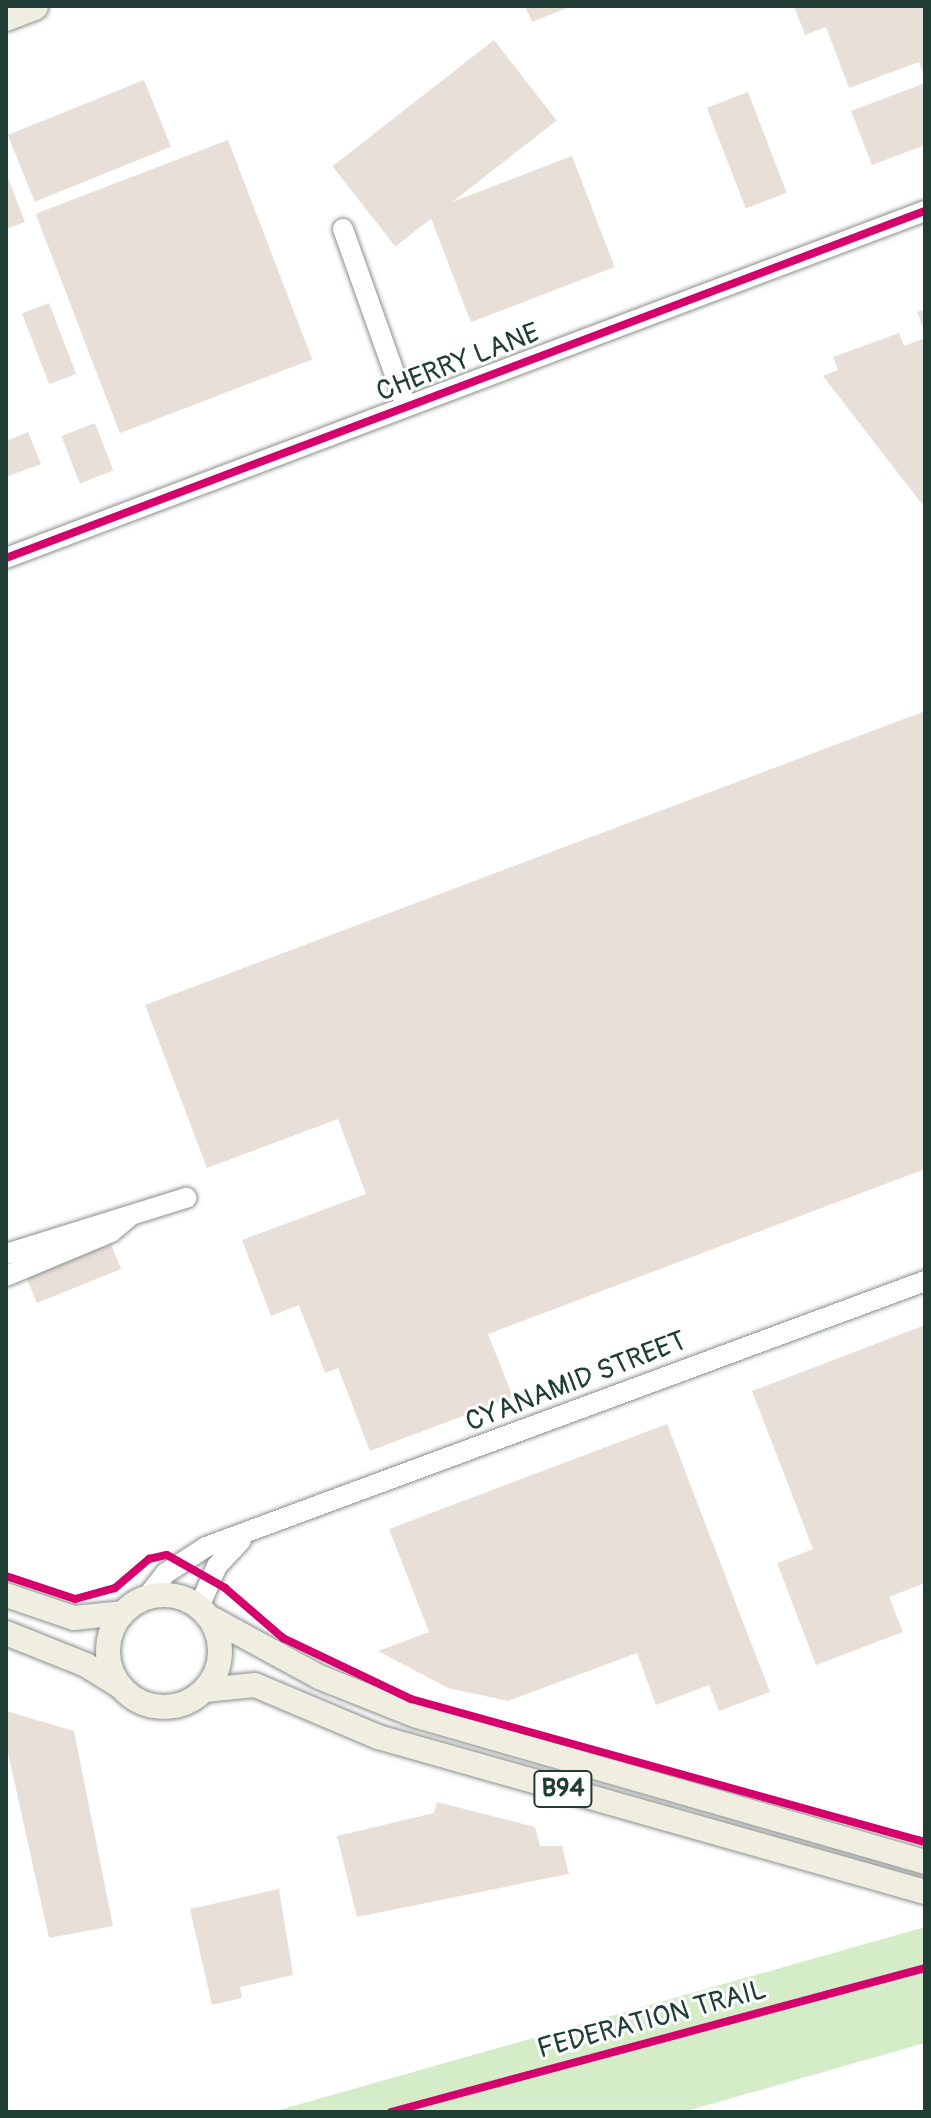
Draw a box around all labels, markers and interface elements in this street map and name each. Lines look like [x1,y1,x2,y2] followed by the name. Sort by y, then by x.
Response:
[372,317,544,409] street label: CHERRY LANE
[461,1325,691,1439] street label: CYANAMID STREET
[533,1767,593,1811] road number: B94
[534,1973,770,2067] street label: FEDERATION TRAIL

